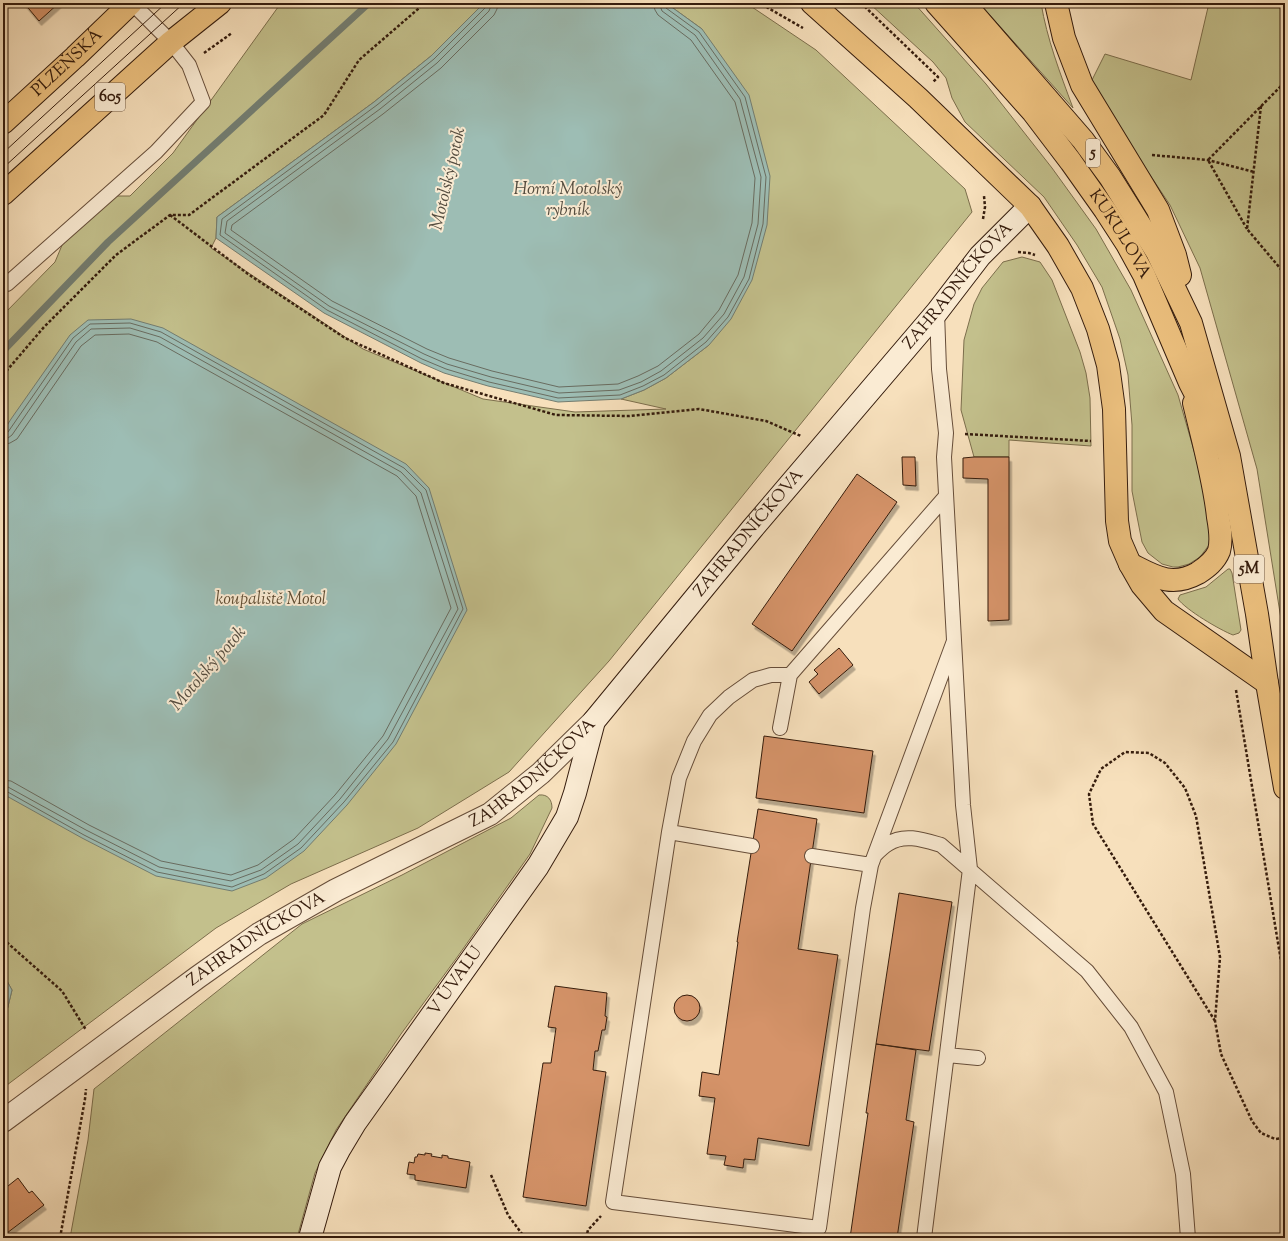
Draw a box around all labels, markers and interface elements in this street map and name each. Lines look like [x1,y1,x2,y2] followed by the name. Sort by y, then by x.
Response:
[27,24,109,103] street label: PLZEŇSKÁ
[95,83,125,111] road number: 605
[425,125,473,233] water label: Motolský potok
[1086,139,1100,167] road number: 5
[514,177,622,224] water label: Horní Motolský rybník
[1082,185,1156,284] street label: KUKULOVA
[898,217,1019,355] street label: ZAHRADNÍČKOVA
[689,464,810,602] street label: ZAHRADNÍČKOVA
[1234,555,1264,583] road number: 5M
[216,588,326,612] park label: koupaliště Motol
[165,621,253,717] water label: Motolský potok
[466,713,602,834] street label: ZAHRADNÍČKOVA
[183,886,330,993] street label: ZAHRADNÍČKOVA
[423,942,489,1021] street label: V ÚVALU

